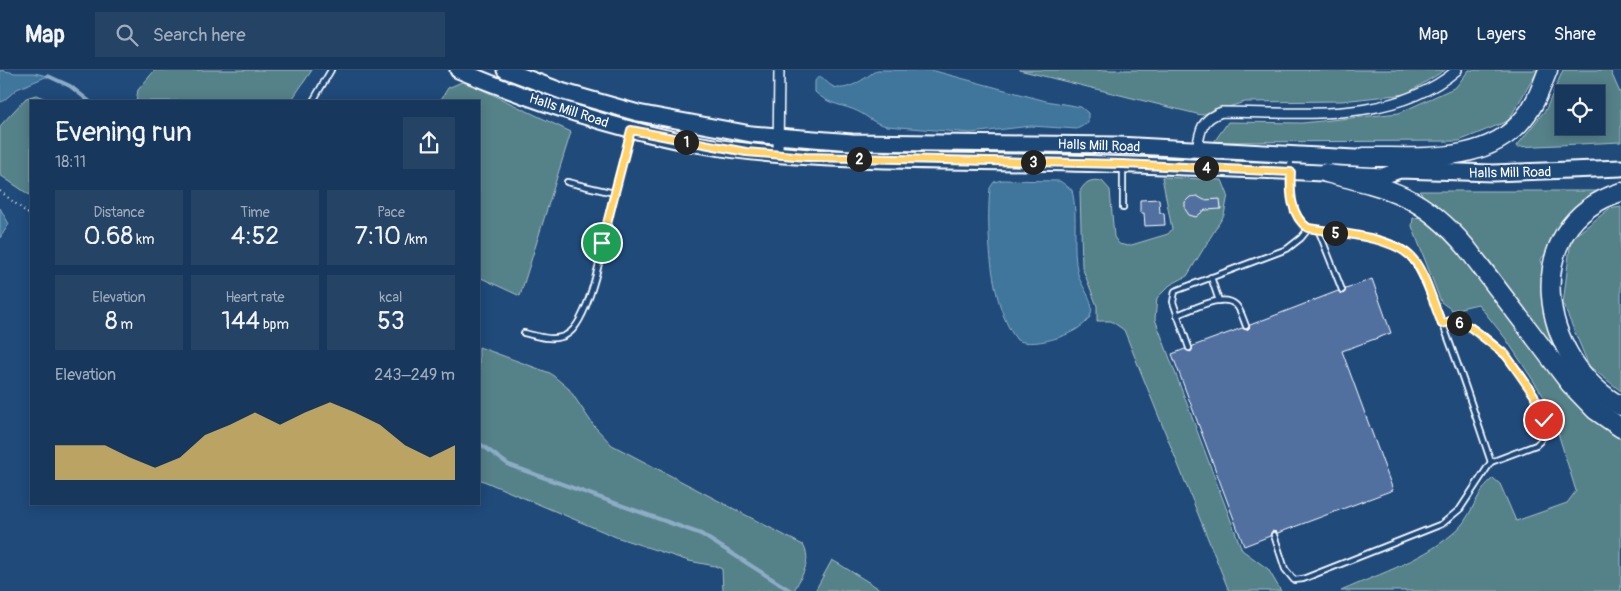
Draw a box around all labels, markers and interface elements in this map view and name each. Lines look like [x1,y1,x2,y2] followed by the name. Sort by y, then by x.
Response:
[95,12,445,57] search box
[25,20,65,49] text: Map
[113,21,141,49] icon: search
[153,23,246,47] text: Search here
[1419,23,1448,46] text: Map
[1476,23,1526,46] text: Layers
[1554,23,1596,46] text: Share
[1555,85,1605,135] map controls
[1555,85,1605,135] button: locate
[527,90,611,131] street label: Halls Mill Road
[55,115,192,150] text: Evening run
[403,117,455,169] button: share
[674,130,698,154] pin: 1
[684,134,689,151] text: 1
[1057,136,1141,155] street label: Halls Mill Road
[846,146,872,172] pin: 2
[1020,150,1046,174] pin: 3
[856,151,863,168] text: 2
[55,152,86,172] text: 18:11
[1030,154,1037,171] text: 3
[1194,156,1218,180] pin: 4
[1202,160,1211,177] text: 4
[1469,163,1552,182] street label: Halls Mill Road
[93,204,145,221] text: Distance
[240,204,270,221] text: Time
[377,204,405,221] text: Pace
[1322,220,1348,246] pin: 5
[83,221,133,252] text: 0.68
[231,221,279,252] text: 4:52
[354,221,401,252] text: 7:10
[581,222,623,264] pin
[1332,225,1339,242] text: 5
[588,229,616,257] icon: arrive
[133,231,155,248] text: km
[401,231,428,248] text: /km
[92,289,146,306] text: Elevation
[225,289,285,306] text: Heart rate
[380,289,402,306] text: kcal
[105,306,118,337] text: 8
[221,306,260,337] text: 144
[377,306,405,337] text: 53
[1446,310,1472,336] pin: 6
[1455,315,1464,332] text: 6
[118,316,133,333] text: m
[260,316,289,333] text: bpm
[55,365,116,385] text: Elevation
[374,365,455,385] text: 243–249 m
[1523,399,1565,441] pin
[1530,406,1558,434] icon: check

